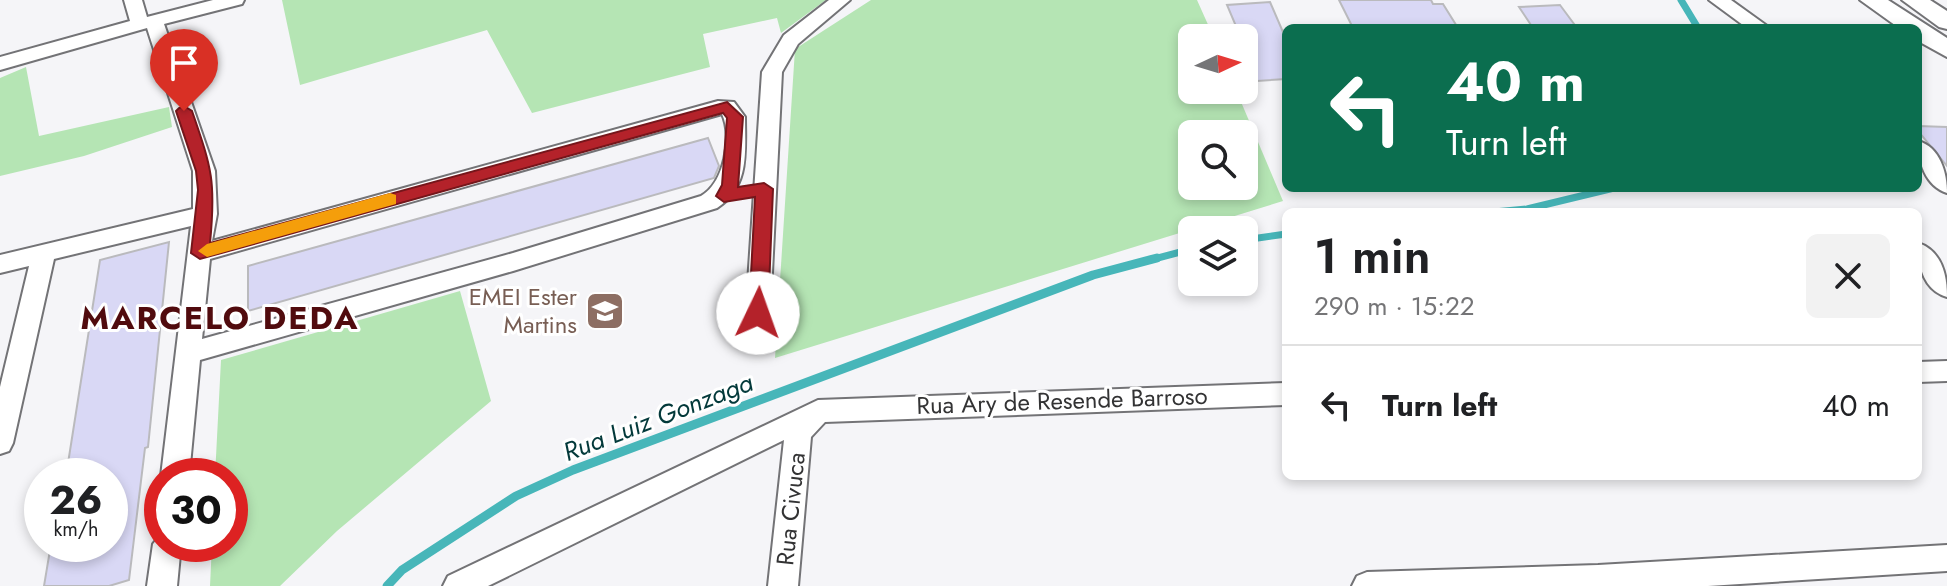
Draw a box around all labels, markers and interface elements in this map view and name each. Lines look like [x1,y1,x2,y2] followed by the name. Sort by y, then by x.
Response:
[1178,24,1258,104] north arrow
[1178,24,1258,296] map controls
[150,29,218,111] pin
[162,41,206,85] icon: arrive
[1446,41,1585,122] text: 40 m
[1314,56,1418,160] icon: left
[1446,116,1567,168] text: Turn left
[1178,120,1258,200] button: search
[1178,216,1258,296] button: layers
[1314,222,1431,291] text: 1 min
[1806,234,1890,318] button: close
[716,271,800,355] position arrow
[469,279,578,342] place label: EMEI Ester Martins
[1314,287,1475,325] text: 290 m · 15:22
[584,290,626,332] school or university icon: EMEI Ester Martins
[80,295,360,341] district label: MARCELO DEDA
[557,363,759,471] water label: Rua Luiz Gonzaga
[916,378,1208,423] street label: Rua Ary de Resende Barroso
[1314,383,1358,427] icon: left
[1382,384,1497,427] text: Turn left
[1822,384,1890,427] text: 40 m
[767,451,814,567] street label: Rua Civuca
[144,458,248,562] speed limit sign: 30
[50,471,103,529] text: 26
[53,515,99,544] text: km/h

